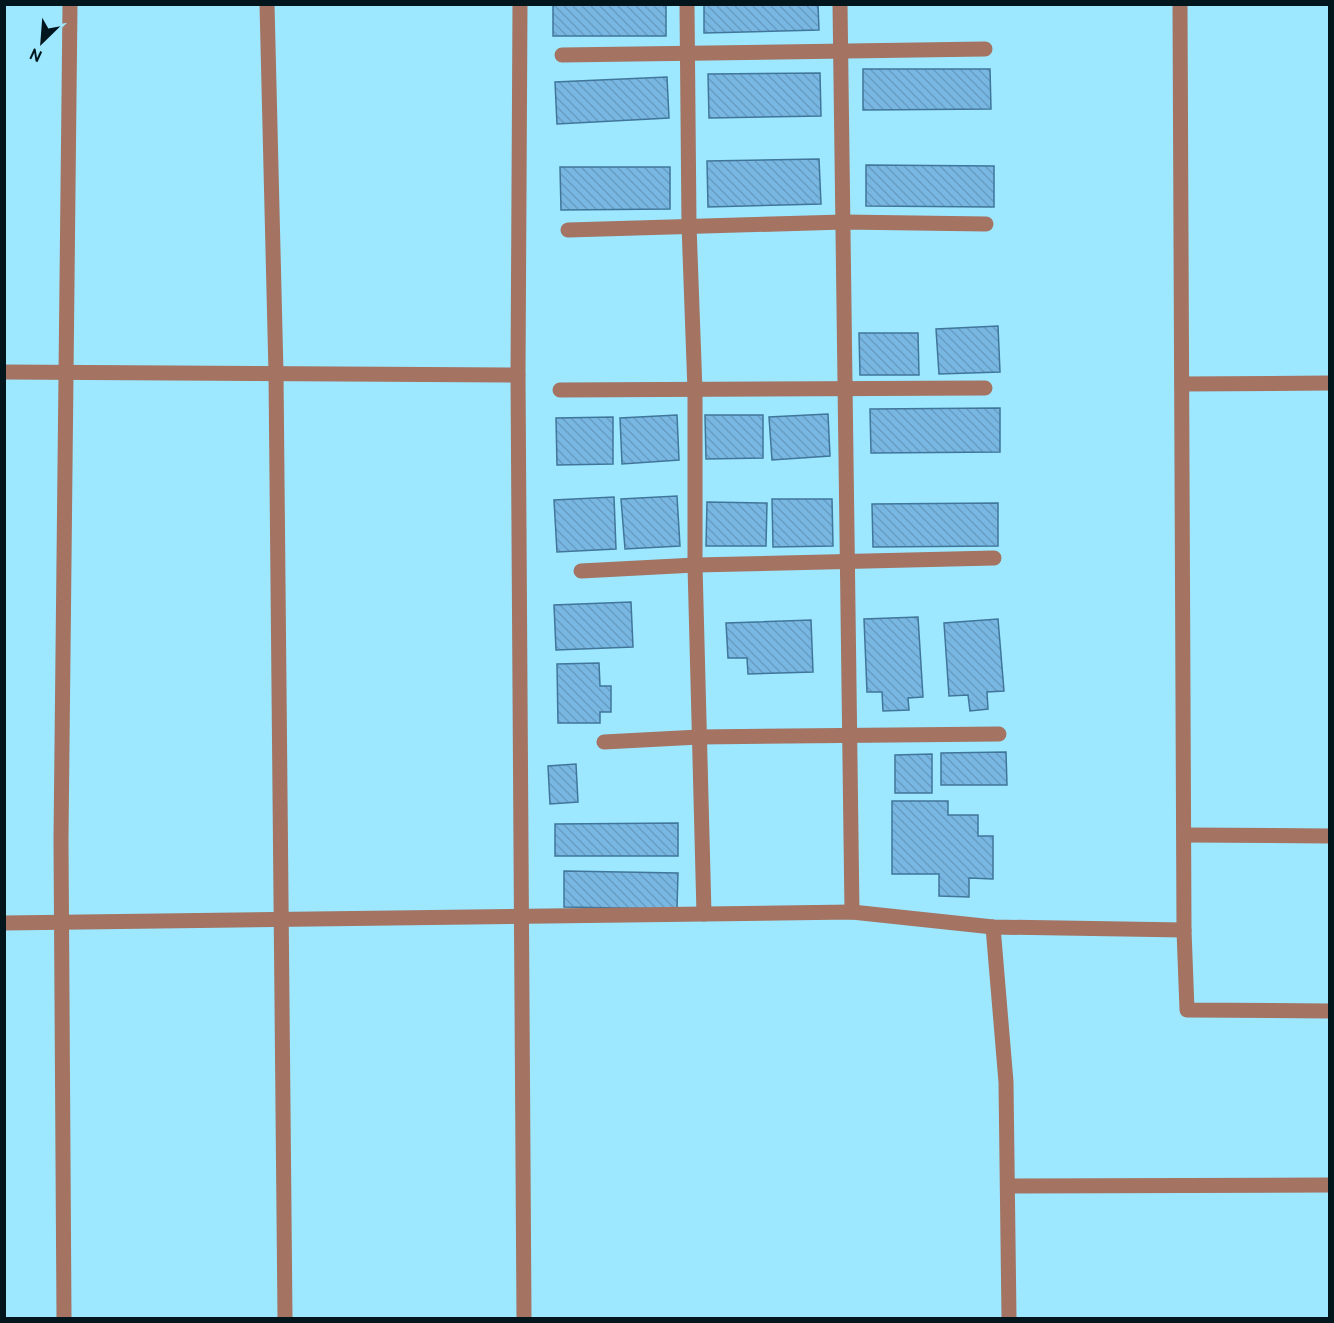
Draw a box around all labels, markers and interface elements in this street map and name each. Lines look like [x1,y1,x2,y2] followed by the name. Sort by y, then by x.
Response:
[12,12,72,72] north arrow
[27,44,45,66] text: N

